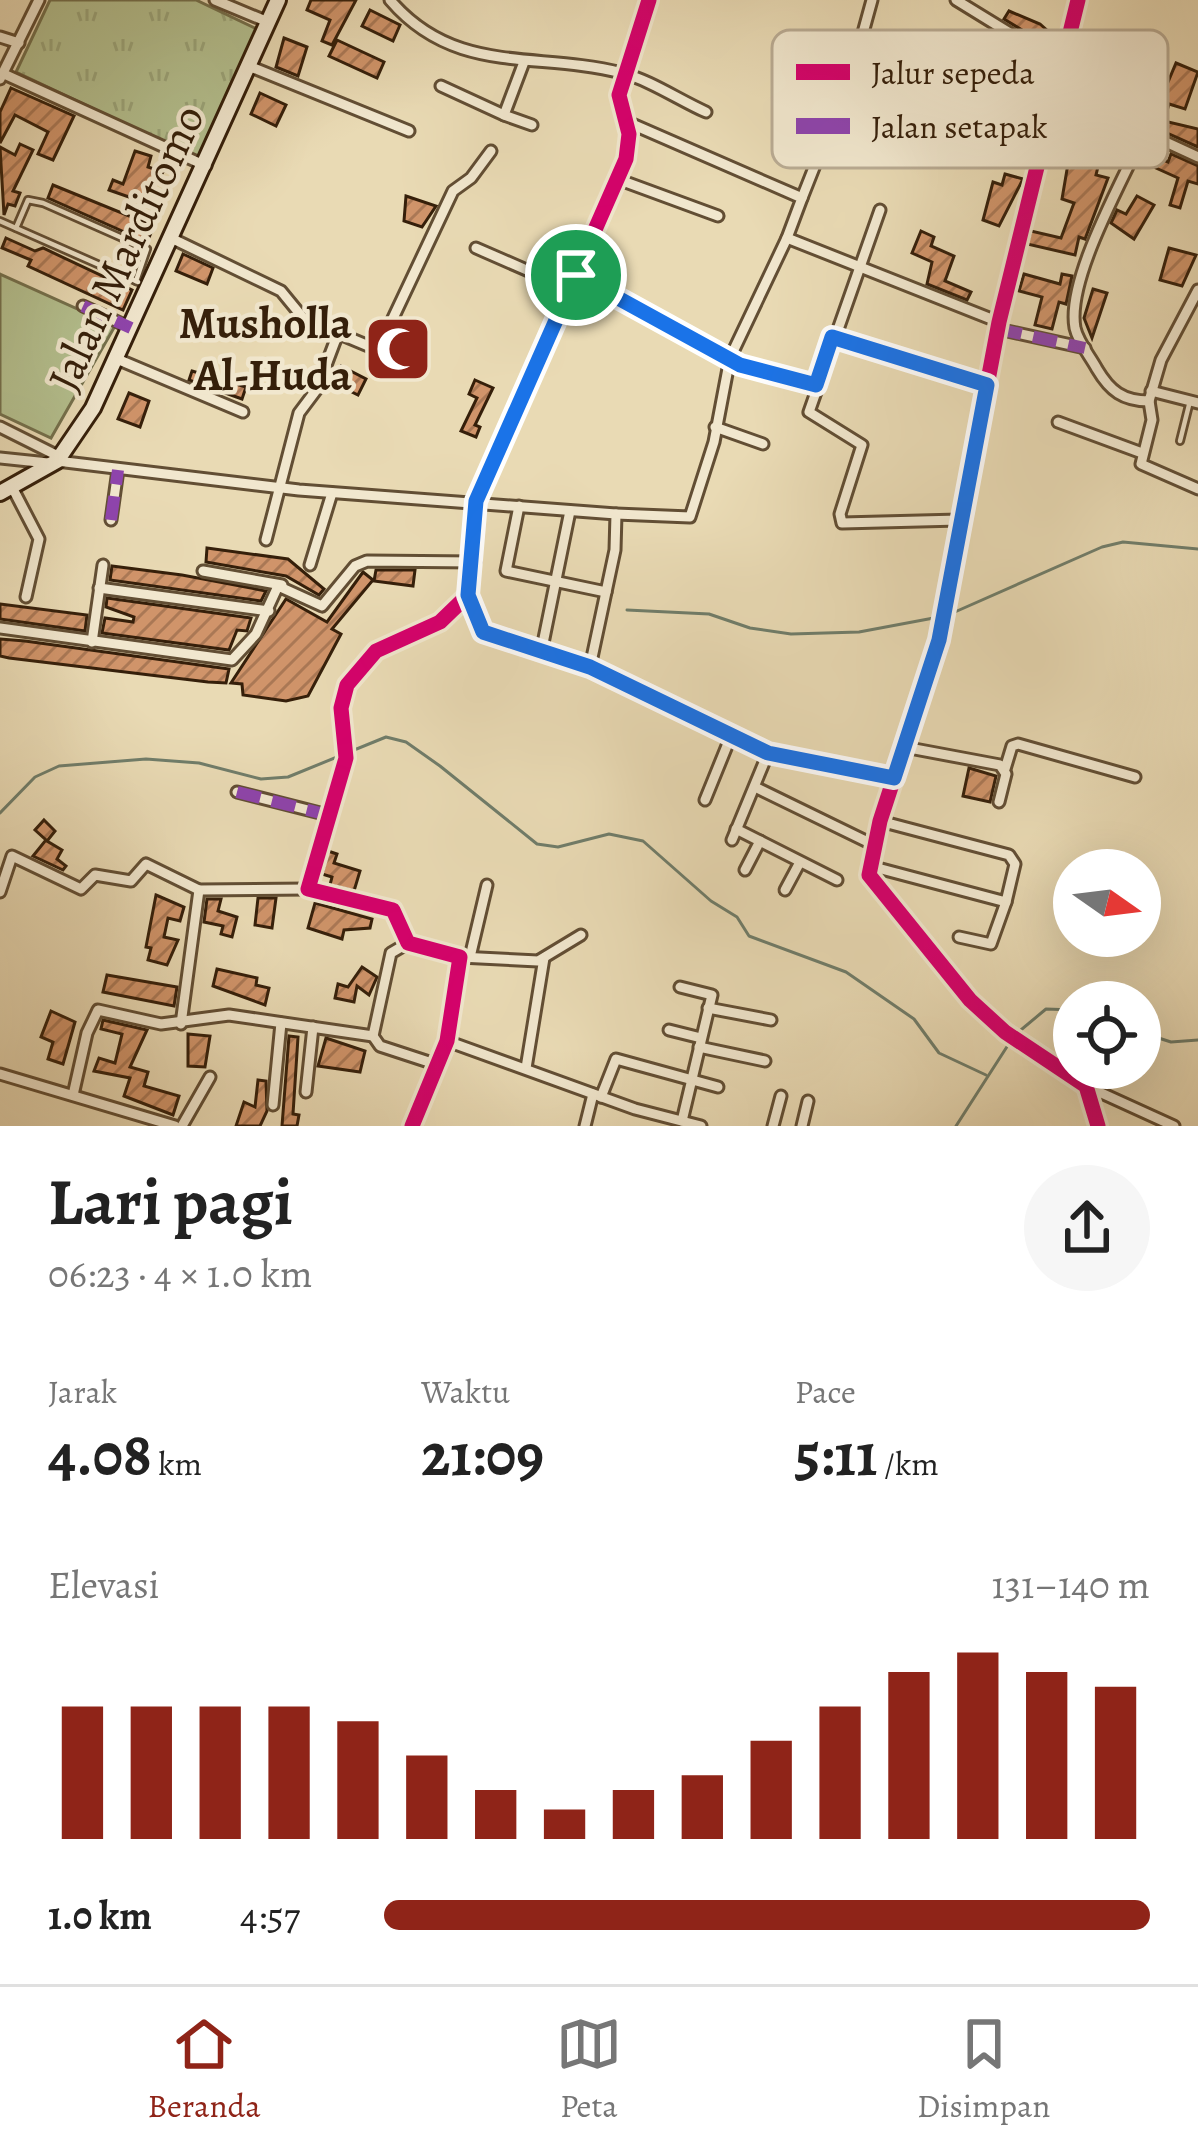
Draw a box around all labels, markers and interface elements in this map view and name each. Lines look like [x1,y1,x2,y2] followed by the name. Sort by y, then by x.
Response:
[772,30,1168,168] legend
[871,50,1035,95] text: Jalur sepeda
[33,95,219,401] street label: Jalan Marditomo
[871,104,1048,149] text: Jalan setapak
[525,224,627,326] pin
[543,242,609,308] icon: arrive
[179,292,352,406] place label: Musholla Al-Huda
[363,314,433,384] mosque icon: Musholla Al-Huda
[1053,849,1161,957] north arrow
[1053,849,1161,1089] map controls
[1053,981,1161,1089] button: locate
[48,1157,293,1247] text: Lari pagi
[1024,1165,1150,1291] button: share
[48,1247,312,1300] text: 06:23 · 4 × 1.0 km
[48,1369,117,1414] text: Jarak
[421,1369,510,1414] text: Waktu
[795,1369,856,1414] text: Pace
[48,1414,152,1496] text: 4.08
[421,1414,544,1496] text: 21:09
[795,1414,878,1496] text: 5:11
[152,1441,202,1486] text: km
[878,1441,939,1486] text: /km
[48,1558,160,1611] text: Elevasi
[991,1558,1150,1611] text: 131–140 m
[48,1889,152,1942] text: 1.0 km
[240,1889,300,1942] text: 4:57
[148,2011,261,2128] tab: Beranda
[556,2011,622,2128] tab: Peta
[917,2011,1050,2128] tab: Disimpan

